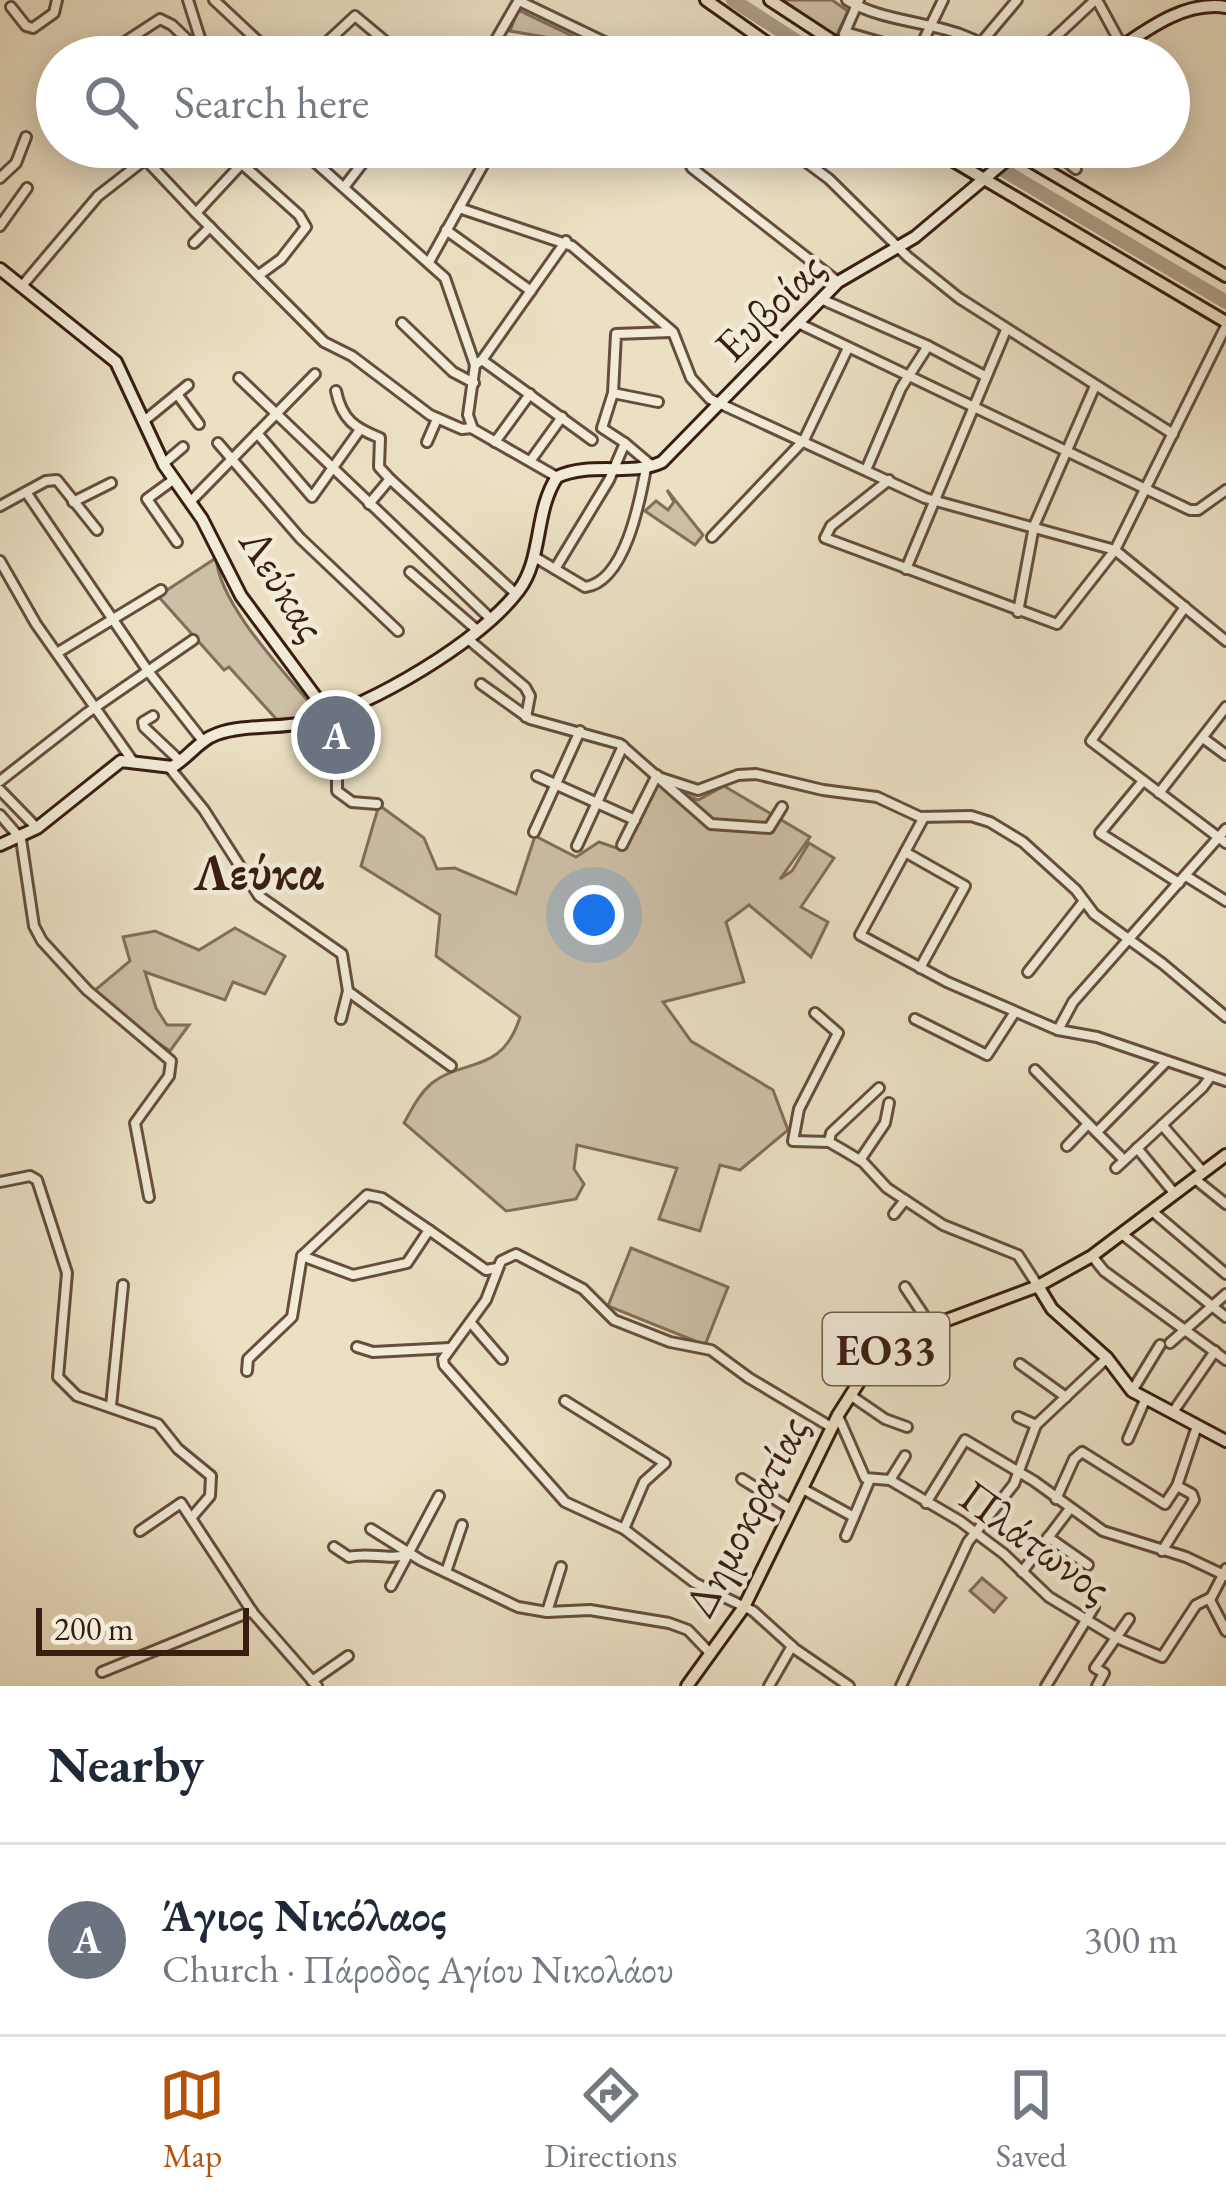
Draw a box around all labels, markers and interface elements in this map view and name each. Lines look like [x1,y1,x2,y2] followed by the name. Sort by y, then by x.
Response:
[36,36,1190,168] search box
[78,69,144,135] icon: search
[174,73,369,131] text: Search here
[702,239,836,373] street label: Ευβοίας
[226,516,341,651] street label: Λεύκας
[297,690,375,780] pin: A
[193,838,324,904] district label: Λεύκα
[564,885,624,945] your location
[823,1313,949,1385] road number: ΕΟ33
[669,1405,821,1627] street label: Δημοκρατίας
[948,1466,1124,1616] street label: Πλάτωνος
[36,1602,249,1655] scale bar
[54,1607,134,1650] text: 200 m
[48,1731,204,1797] text: Nearby
[162,1885,446,1943] text: Άγιος Νικόλαος
[73,1914,101,1965] text: A
[1084,1914,1178,1965] text: 300 m
[162,1943,674,1994] text: Church · Πάροδος Αγίου Νικολάου
[159,2062,225,2177] tab: Map
[544,2062,677,2177] tab: Directions
[996,2062,1067,2177] tab: Saved

